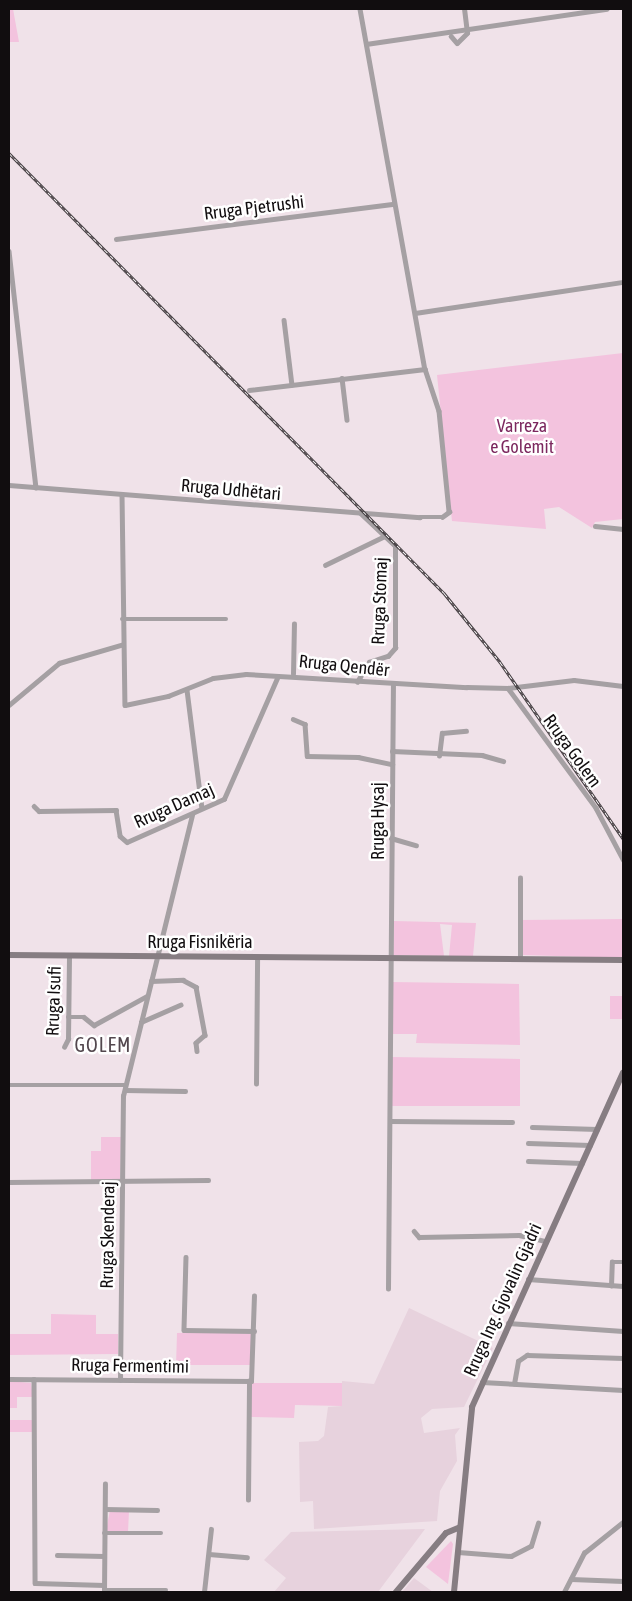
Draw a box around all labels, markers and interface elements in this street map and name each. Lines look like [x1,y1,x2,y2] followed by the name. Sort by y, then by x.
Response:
[203,191,305,225] street label: Rruga Pjetrushi
[490,416,554,458] park label: Varreza e Golemit
[180,475,282,505] street label: Rruga Udhëtari
[368,557,392,645] street label: Rruga Stomaj
[298,651,390,681] street label: Rruga Qendër
[538,710,606,792] street label: Rruga Golem
[131,779,217,833] street label: Rruga Damaj
[367,782,389,860] street label: Rruga Hysaj
[147,931,253,953] street label: Rruga Fisnikëria
[42,966,66,1036] street label: Rruga Isufi
[74,1032,132,1056] district label: GOLEM
[96,1181,120,1289] street label: Rruga Skenderaj
[459,1220,547,1380] street label: Rruga Ing. Gjovalin Gjadri
[71,1354,189,1378] street label: Rruga Fermentimi

